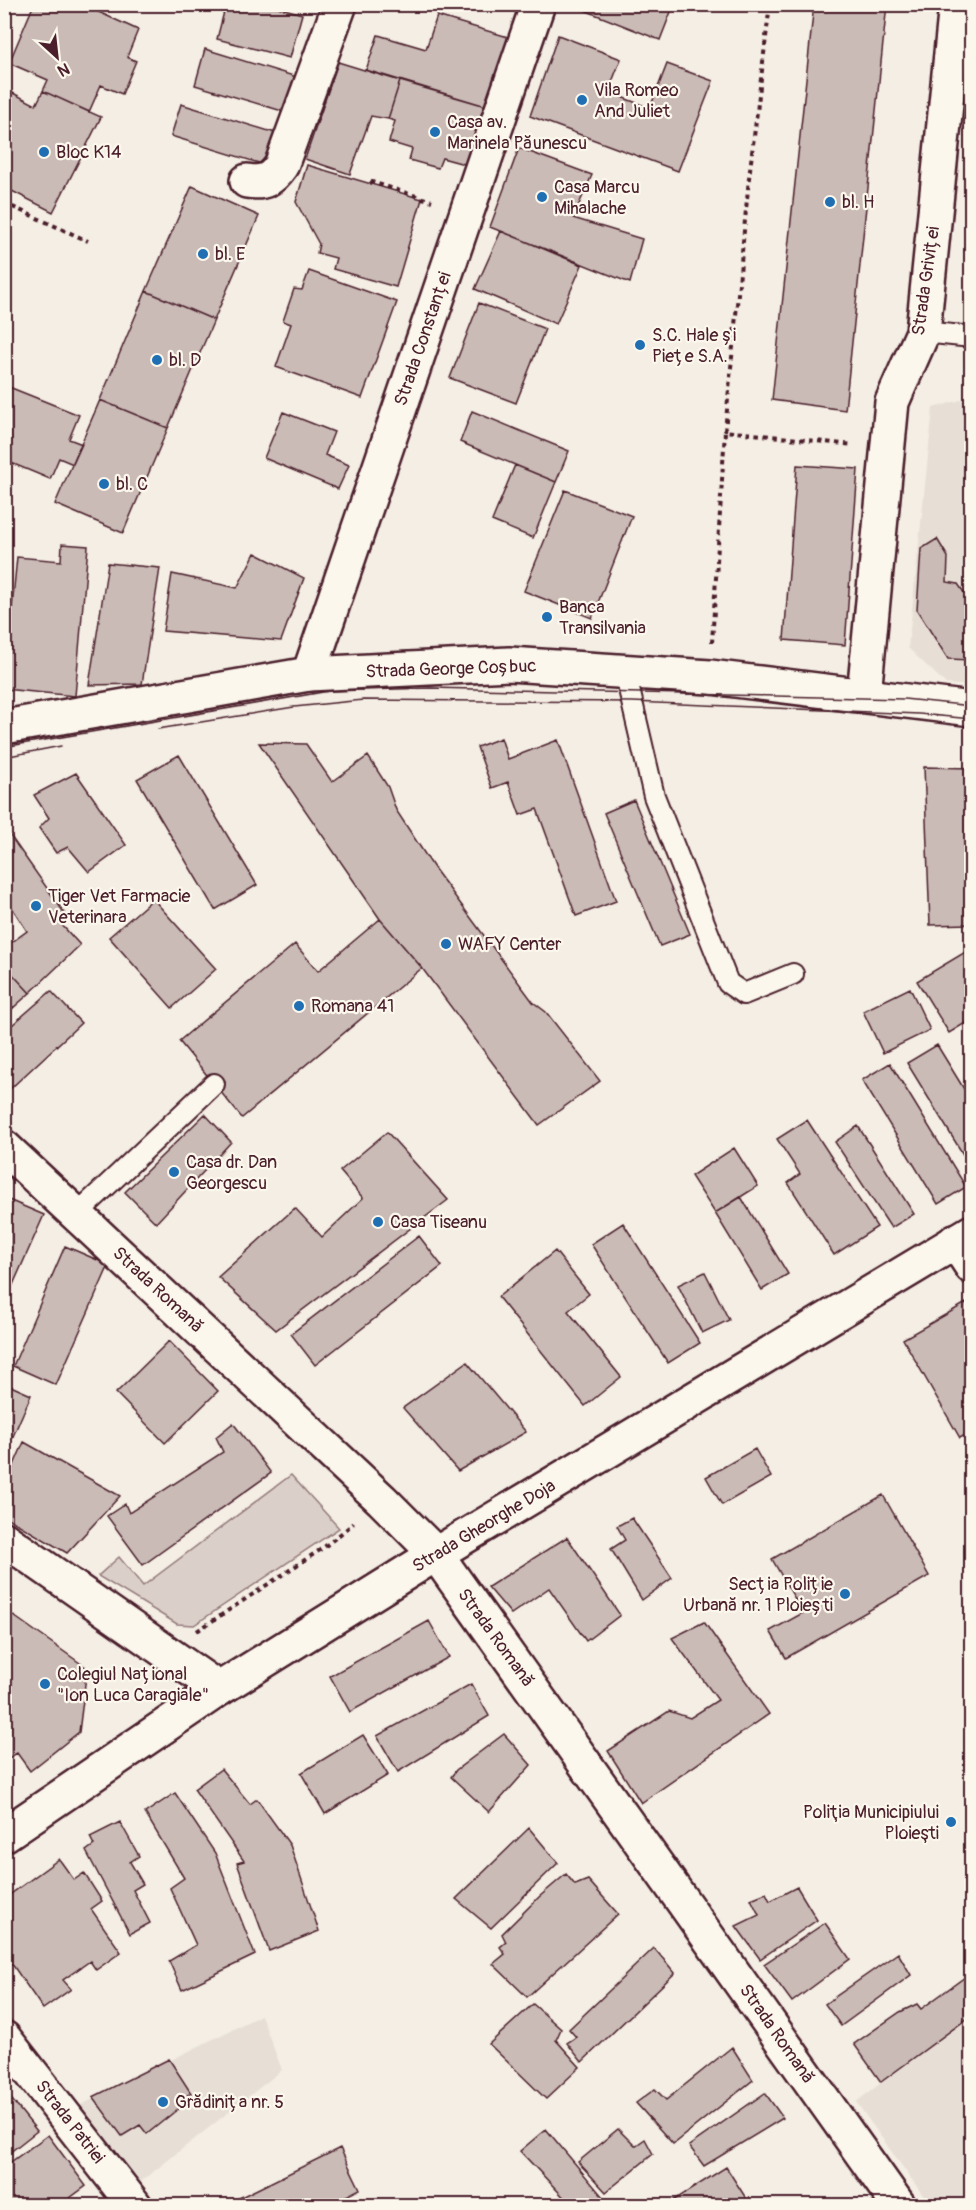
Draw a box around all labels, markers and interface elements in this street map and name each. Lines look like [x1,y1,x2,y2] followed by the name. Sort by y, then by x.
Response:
[27,27,87,87] north arrow
[54,58,73,81] text: N
[594,79,679,123] place label: Vila Romeo And Juliet
[575,93,589,107] marker: Vila Romeo And Juliet
[447,111,587,155] place label: Casa av. Marinela Păunescu
[428,125,442,139] marker: Casa av. Marinela Păunescu
[56,141,122,164] place label: Bloc K14
[37,145,51,159] marker: Bloc K14
[554,176,640,220] place label: Casa Marcu Mihalache
[535,190,549,204] marker: Casa Marcu Mihalache
[842,191,874,214] place label: bl. H
[823,195,837,209] marker: bl. H
[907,225,945,337] street label: Strada Griviței
[215,243,245,266] place label: bl. E
[196,247,210,261] marker: bl. E
[389,269,457,409] street label: Strada Constanței
[652,324,736,368] place label: S.C. Hale și Piețe S.A.
[633,338,647,352] marker: S.C. Hale și Piețe S.A.
[169,349,201,372] place label: bl. D
[150,353,164,367] marker: bl. D
[116,473,148,496] place label: bl. C
[97,477,111,491] marker: bl. C
[559,596,646,640] place label: Banca Transilvania
[540,610,554,624] marker: Banca Transilvania
[365,655,537,683] street label: Strada George Coșbuc
[48,885,191,929] place label: Tiger Vet Farmacie Veterinara
[29,899,43,913] marker: Tiger Vet Farmacie Veterinara
[458,933,562,956] place label: WAFY Center
[439,937,453,951] marker: WAFY Center
[311,995,394,1018] place label: Romana 41
[292,999,306,1013] marker: Romana 41
[186,1151,277,1195] place label: Casa dr. Dan Georgescu
[167,1165,181,1179] marker: Casa dr. Dan Georgescu
[390,1211,487,1234] place label: Casa Tiseanu
[371,1215,385,1229] marker: Casa Tiseanu
[108,1242,208,1338] street label: Strada Romană
[408,1474,560,1578] street label: Strada Gheorghe Doja
[683,1573,833,1617] place label: Secția Poliție Urbană nr. 1 Ploiești
[452,1584,540,1692] street label: Strada Romană
[838,1587,852,1601] marker: Secția Poliție Urbană nr. 1 Ploiești
[57,1663,209,1707] place label: Colegiul Național "Ion Luca Caragiale"
[38,1677,52,1691] marker: Colegiul Național "Ion Luca Caragiale"
[803,1801,939,1845] place label: Poliţia Municipiului Ploieşti
[944,1815,958,1829] marker: Poliţia Municipiului Ploieşti
[734,1980,820,2088] street label: Strada Romană
[30,2076,110,2168] street label: Strada Patriei
[175,2091,284,2114] place label: Grădinița nr. 5
[156,2095,170,2109] marker: Grădinița nr. 5

